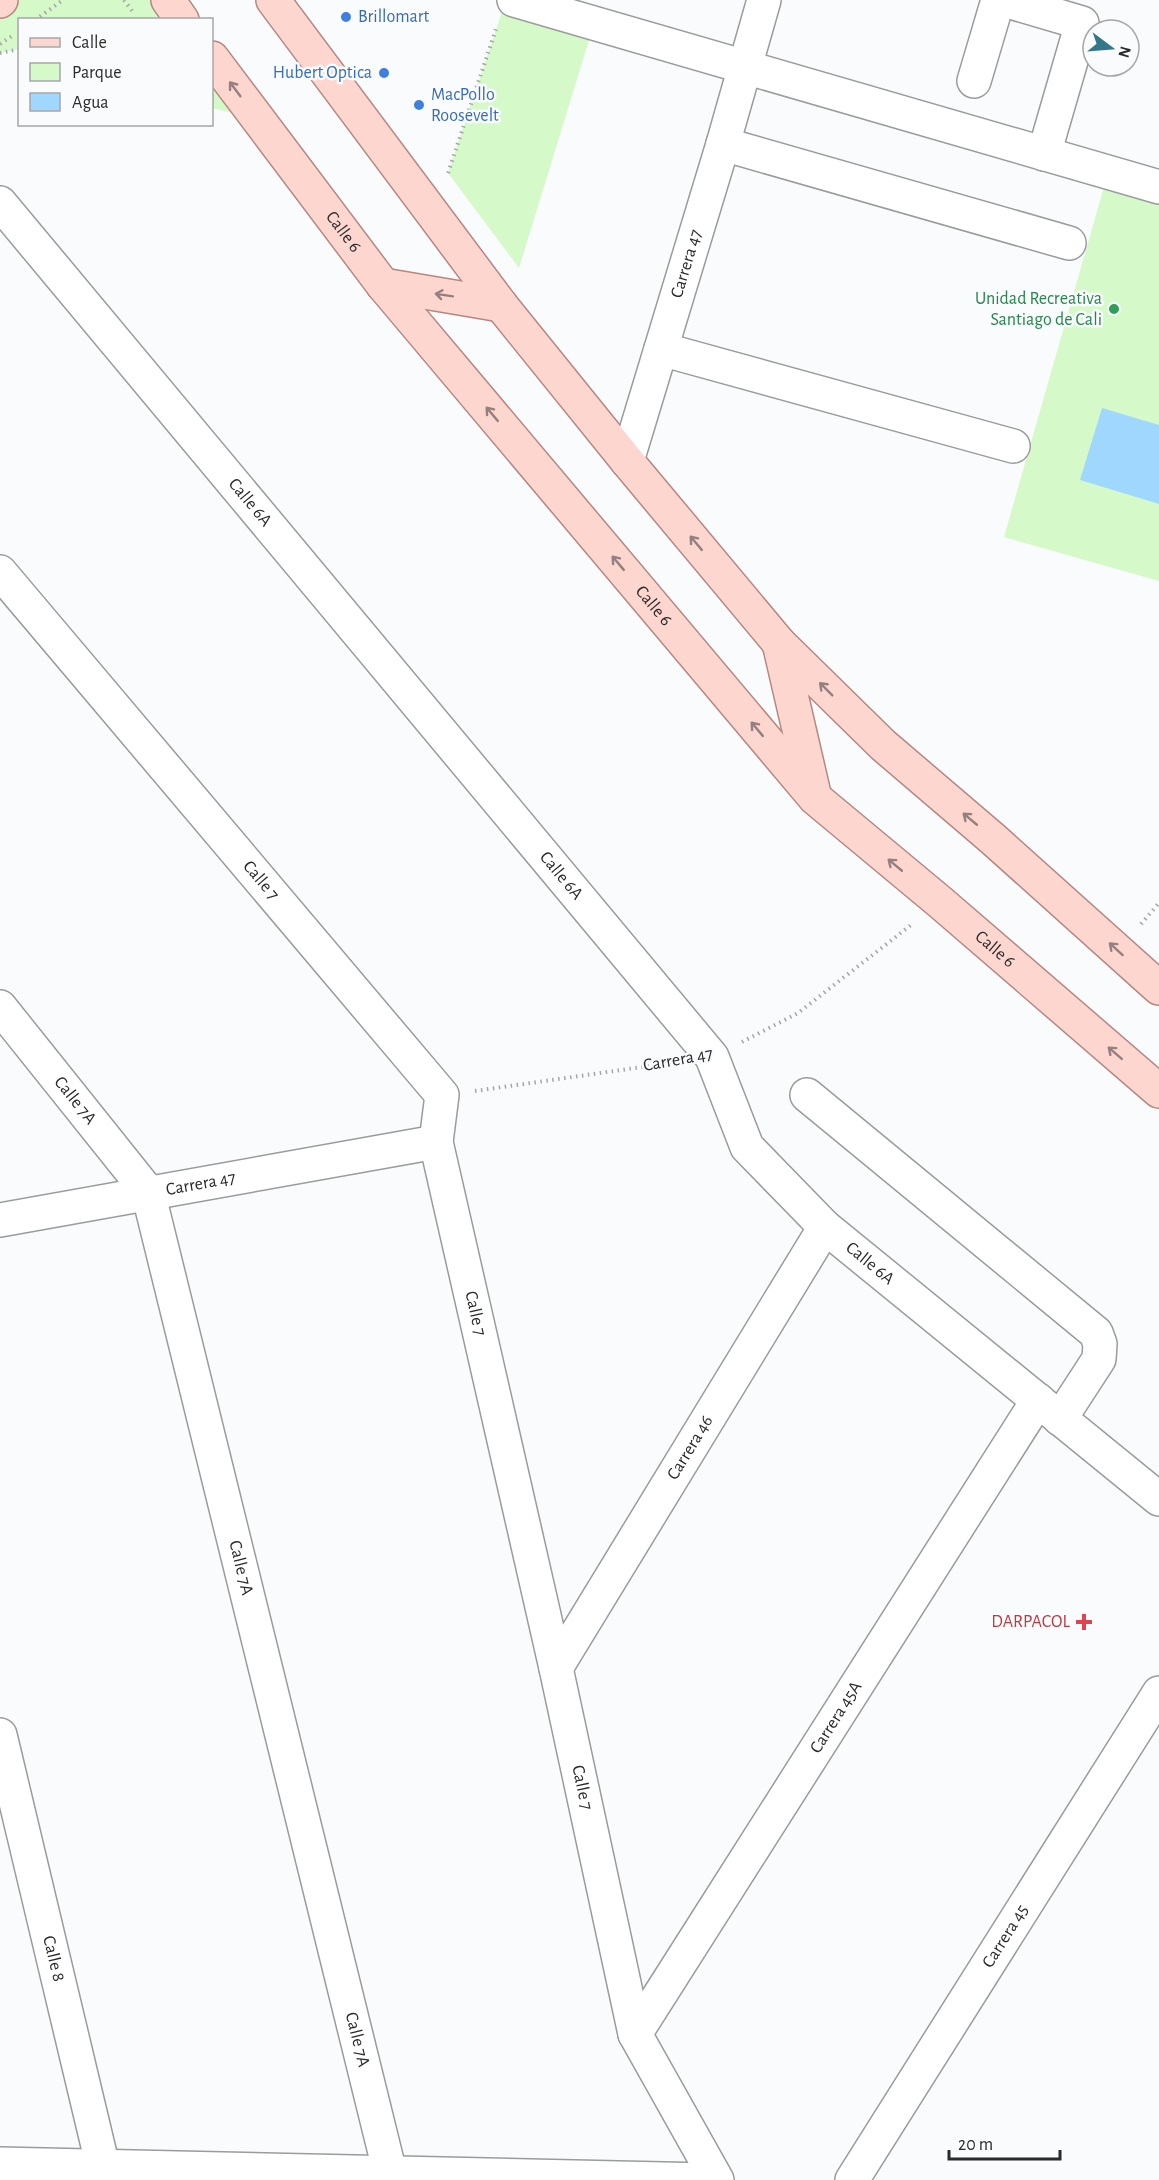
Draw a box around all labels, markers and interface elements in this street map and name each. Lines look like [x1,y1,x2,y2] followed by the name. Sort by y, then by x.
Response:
[358,8,430,26] place label: Brillomart
[339,10,353,24] marker: Brillomart
[18,18,213,126] legend
[1081,18,1141,78] north arrow
[72,34,107,52] text: Calle
[1115,44,1134,59] text: N
[72,64,121,82] text: Parque
[273,64,372,82] place label: Hubert Optica
[377,66,391,80] marker: Hubert Optica
[228,81,241,97] one-way arrow
[431,86,499,125] place label: MacPollo Roosevelt
[72,94,109,112] text: Agua
[412,98,426,112] marker: MacPollo Roosevelt
[322,208,364,256] street label: Calle 6
[668,227,706,300] street label: Carrera 47
[434,290,454,301] one-way arrow
[975,290,1102,329] place label: Unidad Recreativa Santiago de Cali
[1107,302,1121,316] marker: Unidad Recreativa Santiago de Cali
[485,407,499,422] one-way arrow
[225,475,275,531] street label: Calle 6A
[689,536,703,551] one-way arrow
[611,556,624,572] one-way arrow
[632,583,675,630] street label: Calle 6
[818,681,833,696] one-way arrow
[750,721,763,737] one-way arrow
[962,813,978,826] one-way arrow
[536,848,586,904] street label: Calle 6A
[239,857,282,904] street label: Calle 7
[888,858,903,872] one-way arrow
[971,927,1018,971] street label: Calle 6
[1108,942,1123,956] one-way arrow
[642,1045,714,1075] street label: Carrera 47
[1107,1046,1123,1059] one-way arrow
[50,1073,100,1129] street label: Calle 7A
[164,1169,237,1199] street label: Carrera 47
[842,1239,898,1289] street label: Calle 6A
[461,1289,489,1338] street label: Calle 7
[664,1413,717,1483] street label: Carrera 46
[225,1539,256,1598] street label: Calle 7A
[991,1613,1070,1631] place label: DARPACOL
[1075,1613,1093,1631] marker: DARPACOL
[807,1678,866,1757] street label: Carrera 45A
[568,1763,595,1812] street label: Calle 7
[979,1902,1032,1971] street label: Carrera 45
[39,1934,67,1983] street label: Calle 8
[342,2010,373,2070] street label: Calle 7A
[949,2123,1060,2161] scale bar
[958,2136,993,2154] text: 20 m

